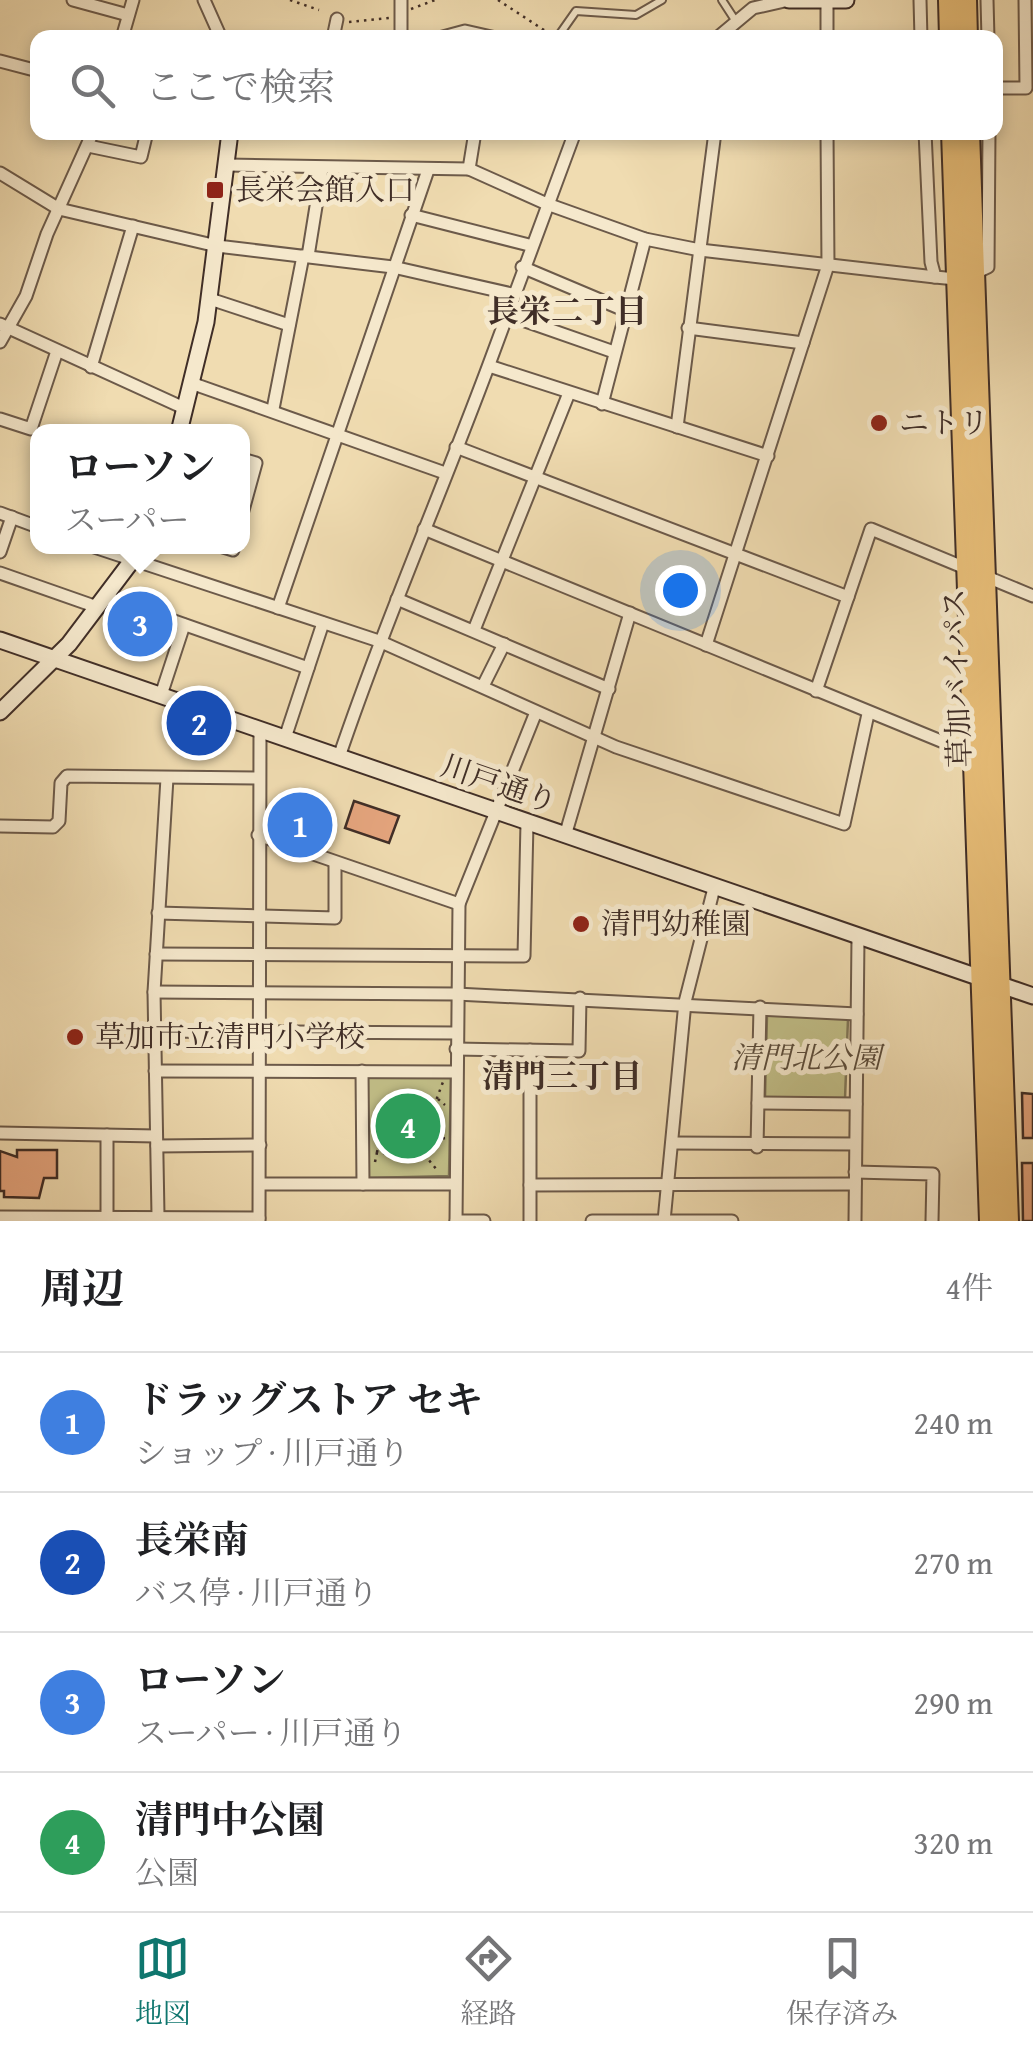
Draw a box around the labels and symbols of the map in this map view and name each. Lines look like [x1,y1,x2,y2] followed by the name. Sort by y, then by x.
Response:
[235,167,415,211] place label: 長栄会館入口
[204,179,226,201] marker: 長栄会館入口
[487,287,647,334] district label: 長栄二丁目
[899,400,989,444] place label: ニトリ
[868,412,890,434] marker: ニトリ
[655,565,706,616] your location
[108,586,172,662] pin: 3
[931,588,981,768] street label: 草加バイパス
[166,686,232,760] pin: 2
[435,743,563,823] street label: 川戸通り
[268,788,332,862] pin: 1
[601,901,751,945] place label: 清門幼稚園
[570,913,592,935] marker: 清門幼稚園
[95,1014,365,1058] place label: 草加市立清門小学校
[64,1026,86,1048] marker: 草加市立清門小学校
[731,1035,886,1079] park label: 清門北公園
[482,1052,642,1099] district label: 清門三丁目
[376,1088,440,1164] pin: 4

